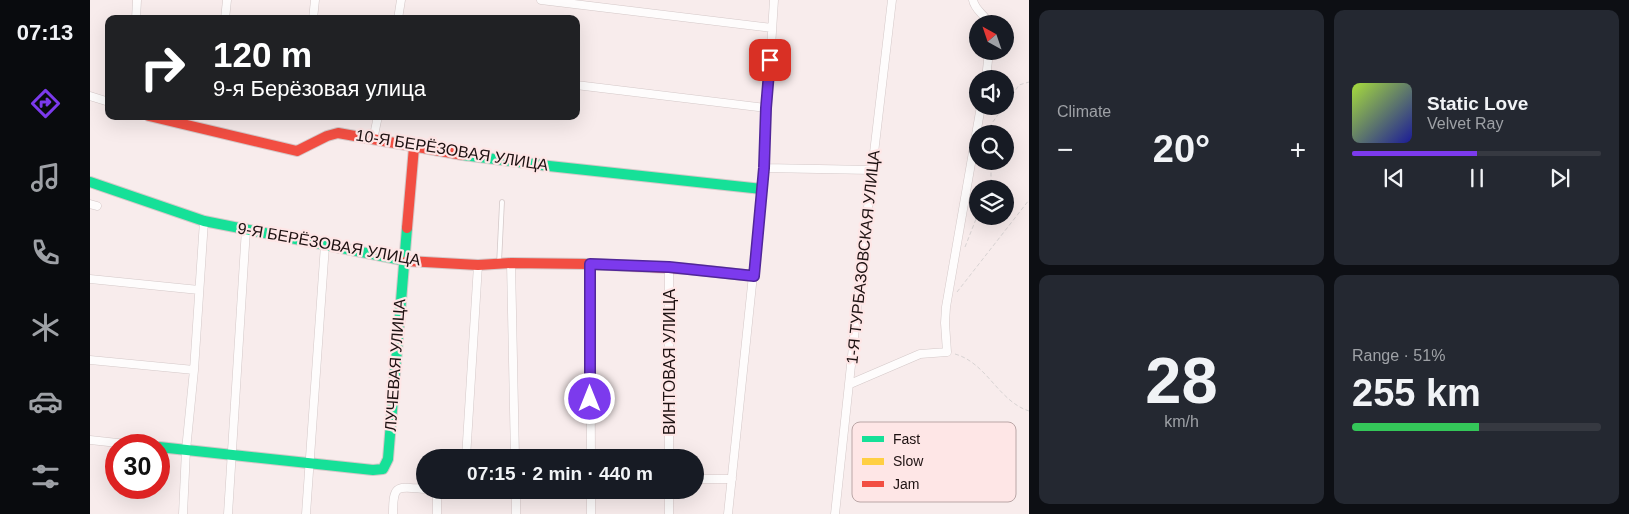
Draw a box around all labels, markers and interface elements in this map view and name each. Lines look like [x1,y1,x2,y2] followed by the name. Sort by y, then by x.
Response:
[969,15,1014,60] north arrow
[969,15,1014,225] map controls
[17,20,73,45] text: 07:13
[130,35,195,100] icon: right
[213,35,312,74] text: 120 m
[749,39,791,81] pin
[756,46,784,74] icon: arrive
[969,70,1014,115] button: sound
[213,76,426,101] text: 9-я Берёзовая улица
[28,86,63,121] icon: directions
[1427,93,1528,114] text: Static Love
[1057,103,1111,120] text: Climate
[1427,115,1503,132] text: Velvet Ray
[969,125,1014,170] button: search
[355,126,550,174] street label: 10-Я БЕРЁЗОВАЯ УЛИЦА
[1153,128,1210,170] text: 20°
[1057,134,1073,165] text: −
[1290,134,1306,165] text: +
[843,149,883,365] street label: 1-Я ТУРБАЗОВСКАЯ УЛИЦА
[28,160,63,195] icon: music
[1380,164,1408,192] icon: previous
[1463,164,1491,192] icon: pause
[1546,164,1574,192] icon: next
[969,180,1014,225] button: layers
[236,220,422,269] street label: 9-Я БЕРЁЗОВАЯ УЛИЦА
[28,235,63,270] icon: phone
[661,289,678,435] street label: ВИНТОВАЯ УЛИЦА
[382,298,408,432] street label: ЛУЧЕВАЯ УЛИЦА
[28,310,63,345] icon: climate
[1145,344,1218,417] text: 28
[1352,347,1445,364] text: Range · 51%
[563,372,615,424] position arrow
[1352,372,1481,414] text: 255 km
[28,384,63,419] icon: car
[1164,413,1199,430] text: km/h
[852,422,1016,502] legend
[893,431,920,447] text: Fast
[105,434,170,499] speed limit sign: 30
[893,453,924,469] text: Slow
[28,459,63,494] icon: filters
[467,463,653,484] text: 07:15 · 2 min · 440 m
[893,476,919,492] text: Jam

